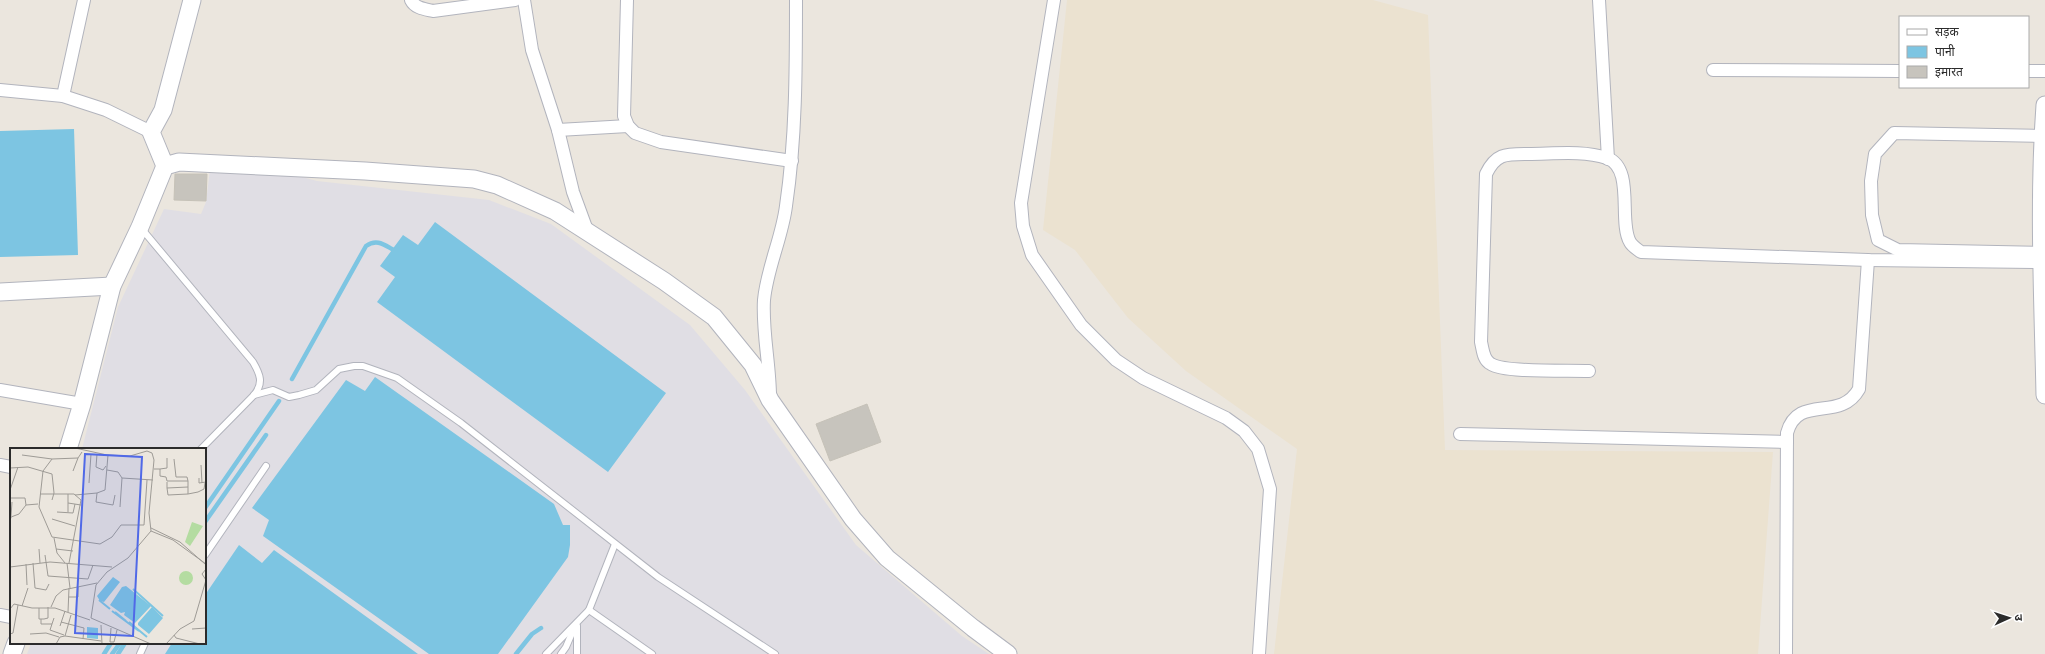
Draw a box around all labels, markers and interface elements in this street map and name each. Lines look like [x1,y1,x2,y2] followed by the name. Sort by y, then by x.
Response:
[1899,16,2029,88] legend
[1935,25,1960,39] text: सड़क
[1935,44,1956,59] text: पानी
[1935,65,1964,79] text: इमारत
[10,448,206,644] inset map
[1989,598,2029,638] north arrow
[2012,614,2025,622] text: उ

